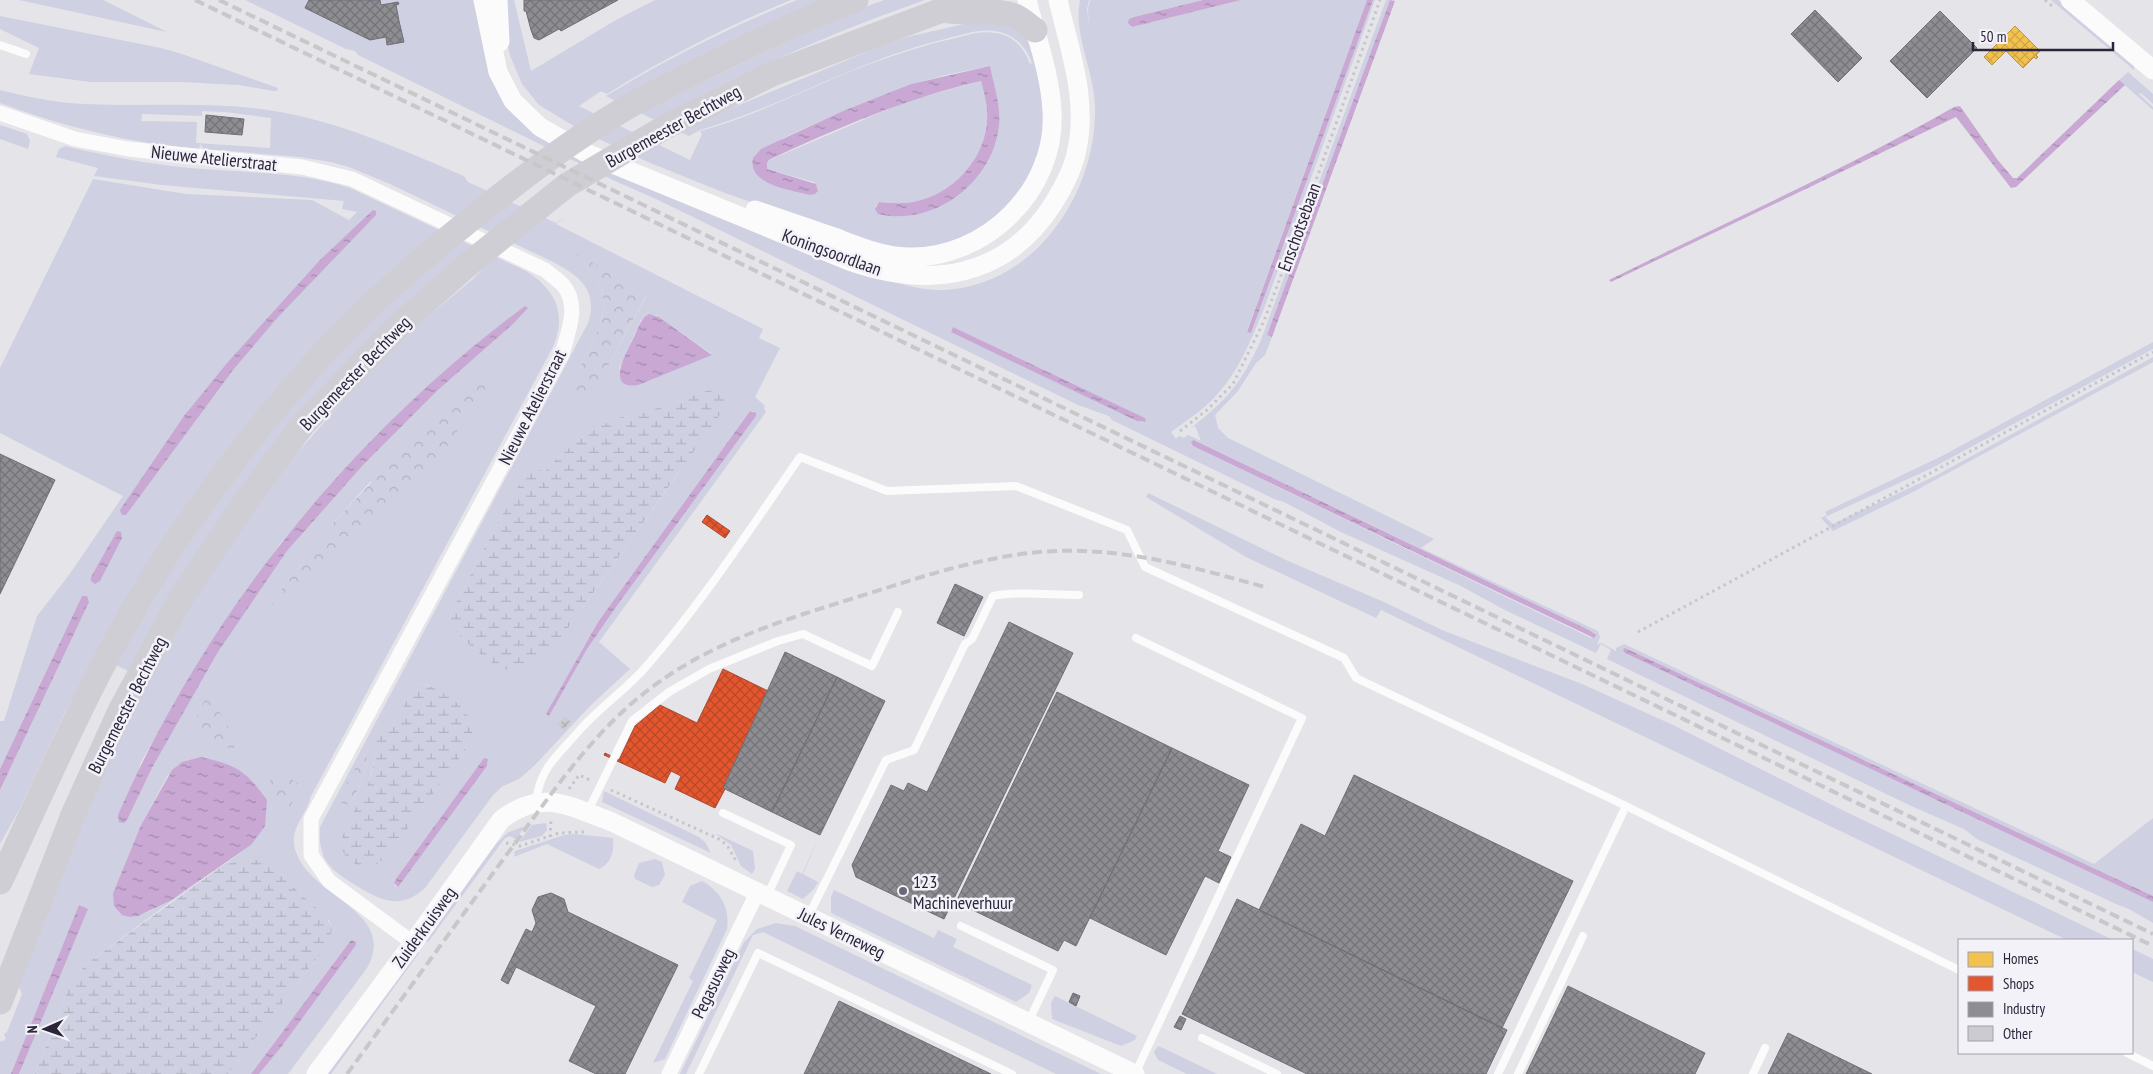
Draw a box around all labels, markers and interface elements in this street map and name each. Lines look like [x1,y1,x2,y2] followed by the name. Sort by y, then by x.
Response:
[1973,20,2113,52] scale bar
[1980,27,2006,46] text: 50 m
[602,79,744,173] street label: Burgemeester Bechtweg
[150,140,278,176] street label: Nieuwe Atelierstraat
[1272,180,1326,274] street label: Enschotsebaan
[779,223,885,281] street label: Koningsoordlaan
[294,311,416,435] street label: Burgemeester Bechtweg
[493,345,571,469] street label: Nieuwe Atelierstraat
[83,633,171,777] street label: Burgemeester Bechtweg
[913,870,1013,914] place label: 123 Machineverhuur
[387,882,461,972] street label: Zuiderkruisweg
[897,885,909,897] marker: 123 Machineverhuur
[794,902,889,964] street label: Jules Verneweg
[1958,939,2133,1054] legend
[686,944,740,1022] street label: Pegasusweg
[2003,949,2039,968] text: Homes
[2003,974,2034,993] text: Shops
[2003,999,2045,1018] text: Industry
[20,1004,70,1054] north arrow
[2003,1024,2033,1043] text: Other
[23,1025,41,1034] text: N

